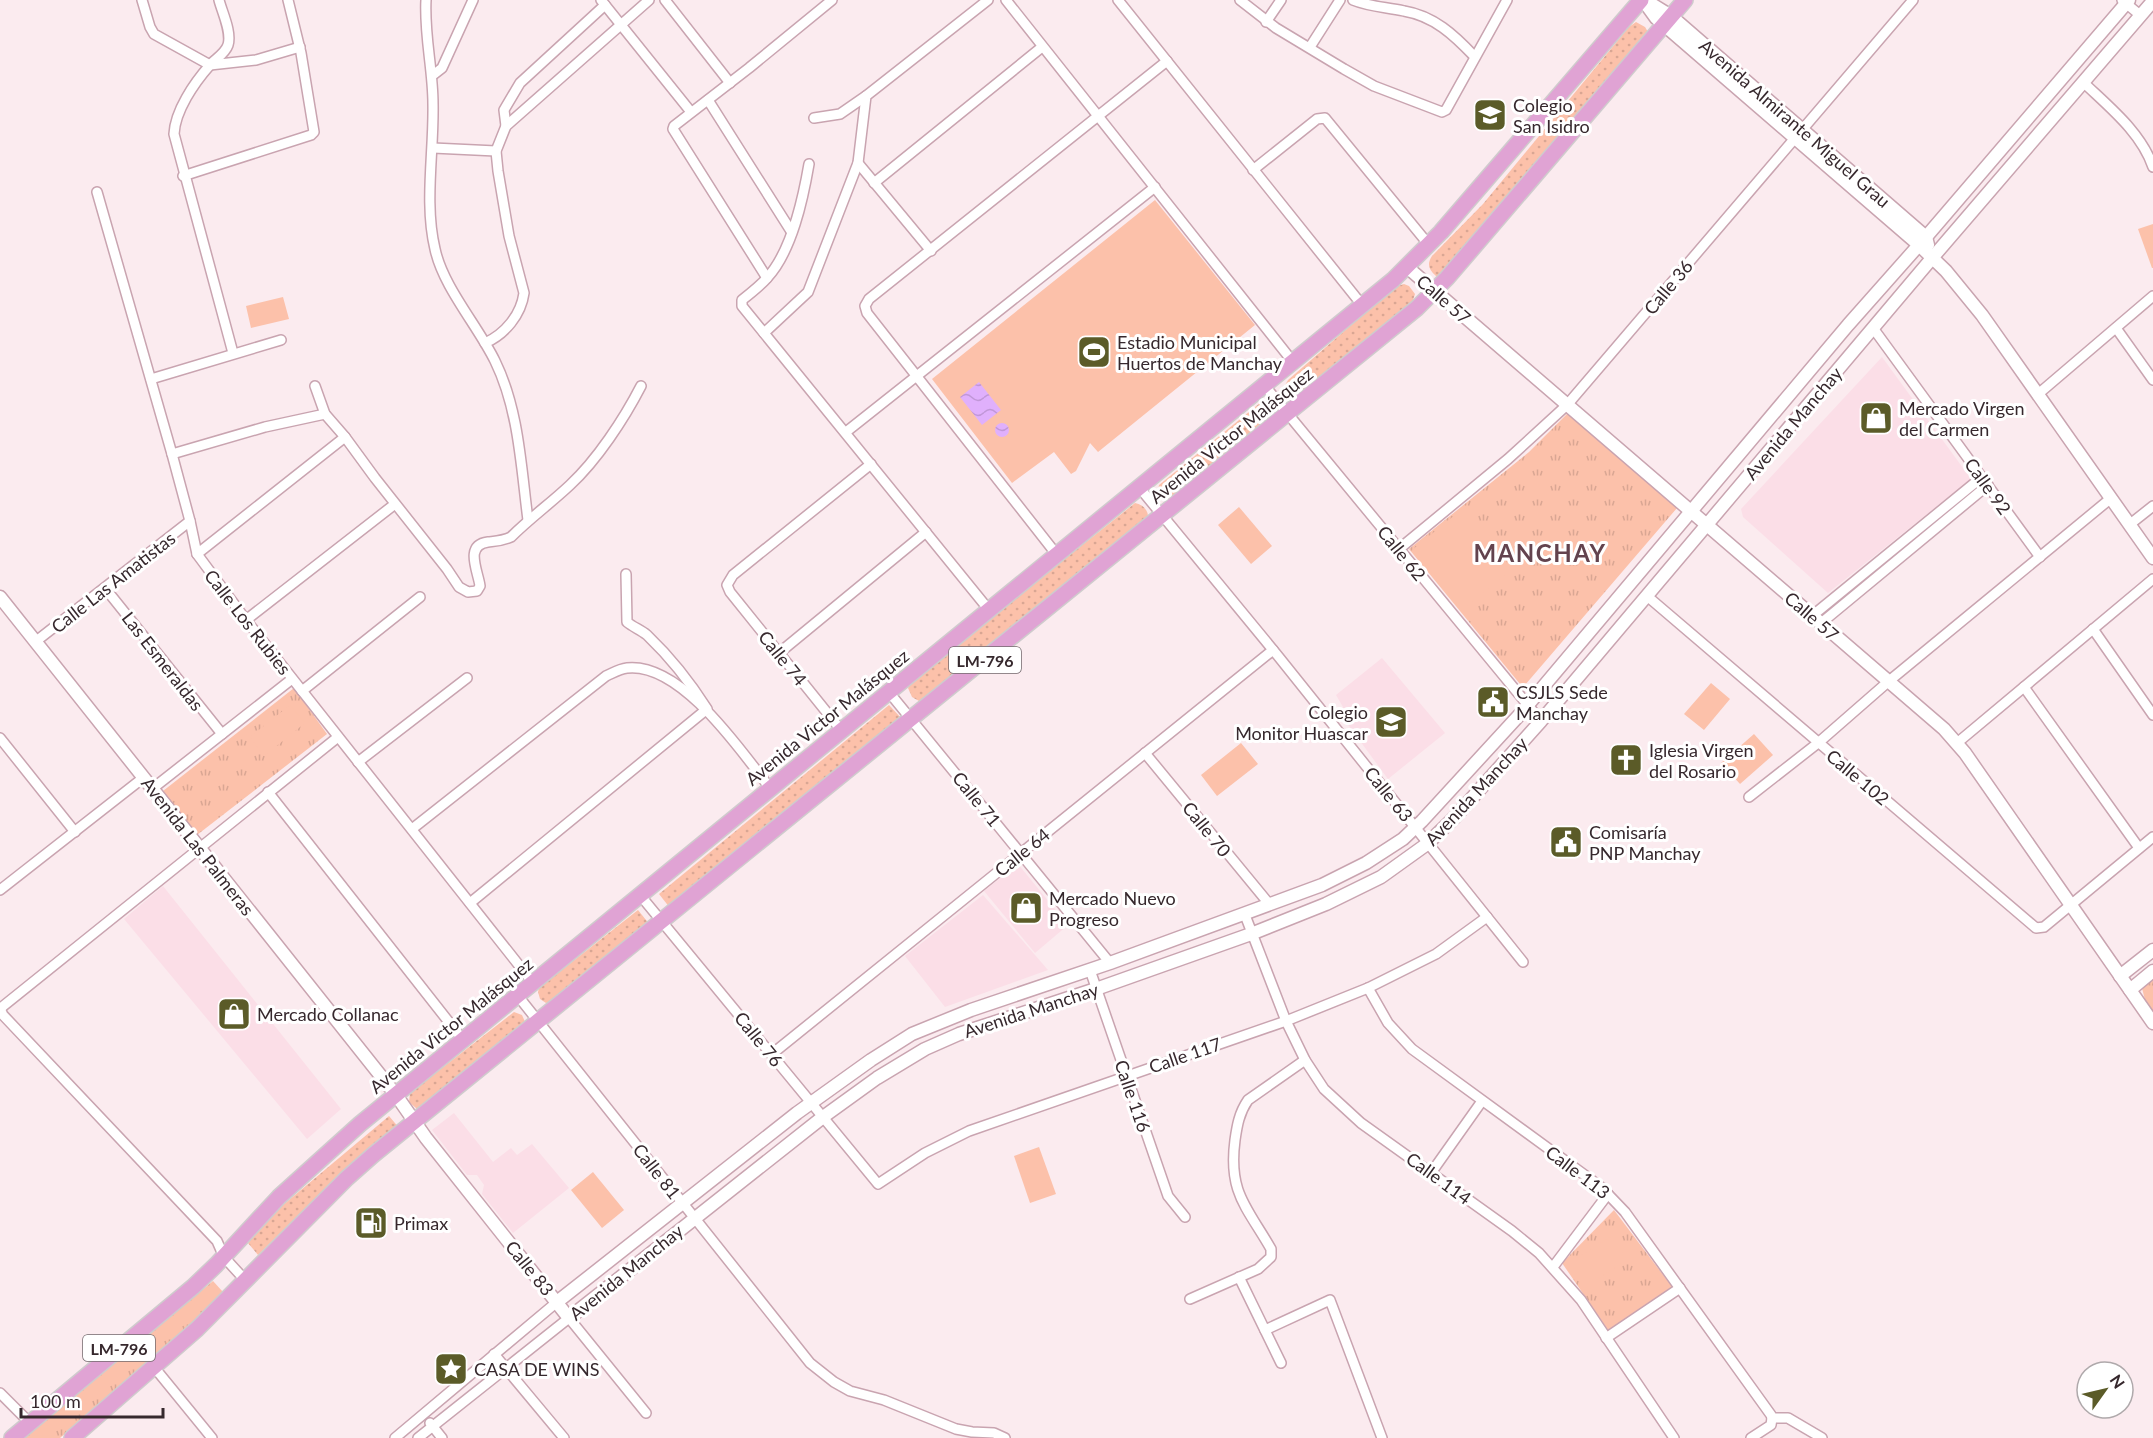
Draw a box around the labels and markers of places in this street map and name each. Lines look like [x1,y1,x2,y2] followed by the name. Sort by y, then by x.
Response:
[1513,94,1590,137] place label: Colegio San Isidro
[1472,97,1508,133] school or university icon: Colegio San Isidro
[1117,331,1283,374] place label: Estadio Municipal Huertos de Manchay
[1076,334,1112,370] sports icon: Estadio Municipal Huertos de Manchay
[1899,397,2025,440] place label: Mercado Virgen del Carmen
[1858,400,1894,436] shop icon: Mercado Virgen del Carmen
[1516,681,1608,724] place label: CSJLS Sede Manchay
[1475,684,1511,720] public building icon: CSJLS Sede Manchay
[1235,701,1368,744] place label: Colegio Monitor Huascar
[1373,704,1409,740] school or university icon: Colegio Monitor Huascar
[1649,739,1754,782] place label: Iglesia Virgen del Rosario
[1608,742,1644,778] church icon: Iglesia Virgen del Rosario
[1589,821,1701,864] place label: Comisaría PNP Manchay
[1548,824,1584,860] public building icon: Comisaría PNP Manchay
[1049,887,1176,930] place label: Mercado Nuevo Progreso
[1008,890,1044,926] shop icon: Mercado Nuevo Progreso
[216,996,252,1032] shop icon: Mercado Collanac
[257,1003,399,1025] place label: Mercado Collanac
[353,1205,389,1241] fuel station icon: Primax
[394,1212,448,1234] place label: Primax
[433,1351,469,1387] place icon: CASA DE WINS
[474,1358,600,1380] place label: CASA DE WINS

